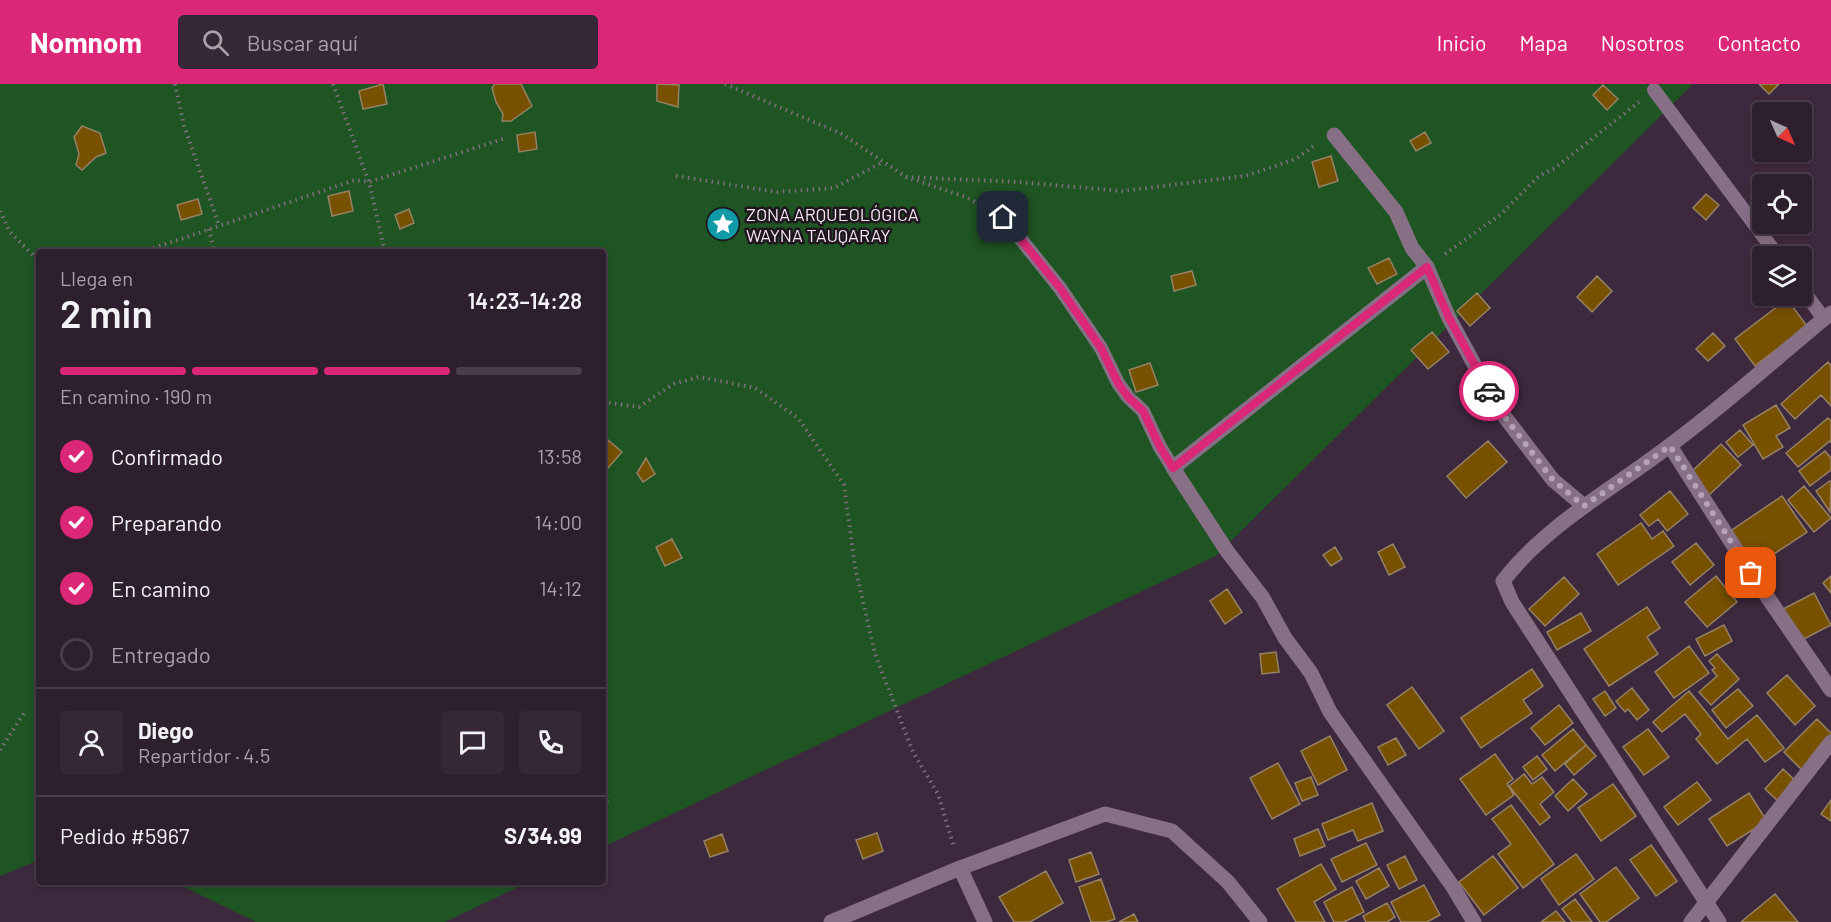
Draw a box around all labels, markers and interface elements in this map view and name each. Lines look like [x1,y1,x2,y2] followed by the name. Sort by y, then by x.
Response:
[178,15,598,69] search box
[30,25,142,59] text: Nomnom
[199,26,232,59] icon: search
[247,29,358,55] text: Buscar aquí
[1437,30,1487,55] text: Inicio
[1520,30,1568,55] text: Mapa
[1601,30,1684,55] text: Nosotros
[1717,30,1801,55] text: Contacto
[1752,102,1812,162] north arrow
[1752,102,1812,306] map controls
[1752,174,1812,234] button: locate
[977,191,1028,242] pin
[986,200,1019,233] icon: home
[746,203,919,246] place label: ZONA ARQUEOLÓGICA WAYNA TAUQARAY
[705,206,741,242] place icon: ZONA ARQUEOLÓGICA WAYNA TAUQARAY
[1752,246,1812,306] button: layers
[60,266,133,290] text: Llega en
[467,287,582,313] text: 14:23–14:28
[60,289,153,336] text: 2 min
[1459,361,1519,421] courier
[1473,375,1506,408] icon: car
[60,384,212,408] text: En camino · 190 m
[60,440,93,473] icon: check
[111,443,223,469] text: Confirmado
[537,444,582,468] text: 13:58
[60,506,93,539] icon: check
[111,509,222,535] text: Preparando
[535,510,582,534] text: 14:00
[1725,547,1776,598] pin
[1734,556,1767,589] icon: bag
[60,572,93,605] icon: check
[111,575,211,601] text: En camino
[539,576,582,600] text: 14:12
[111,641,211,667] text: Entregado
[60,711,123,774] button: person
[441,711,504,774] button: chat
[519,711,582,774] button: phone
[138,717,194,743] text: Diego
[138,743,270,767] text: Repartidor · 4.5
[60,822,189,848] text: Pedido #5967
[504,822,582,848] text: S/34.99

